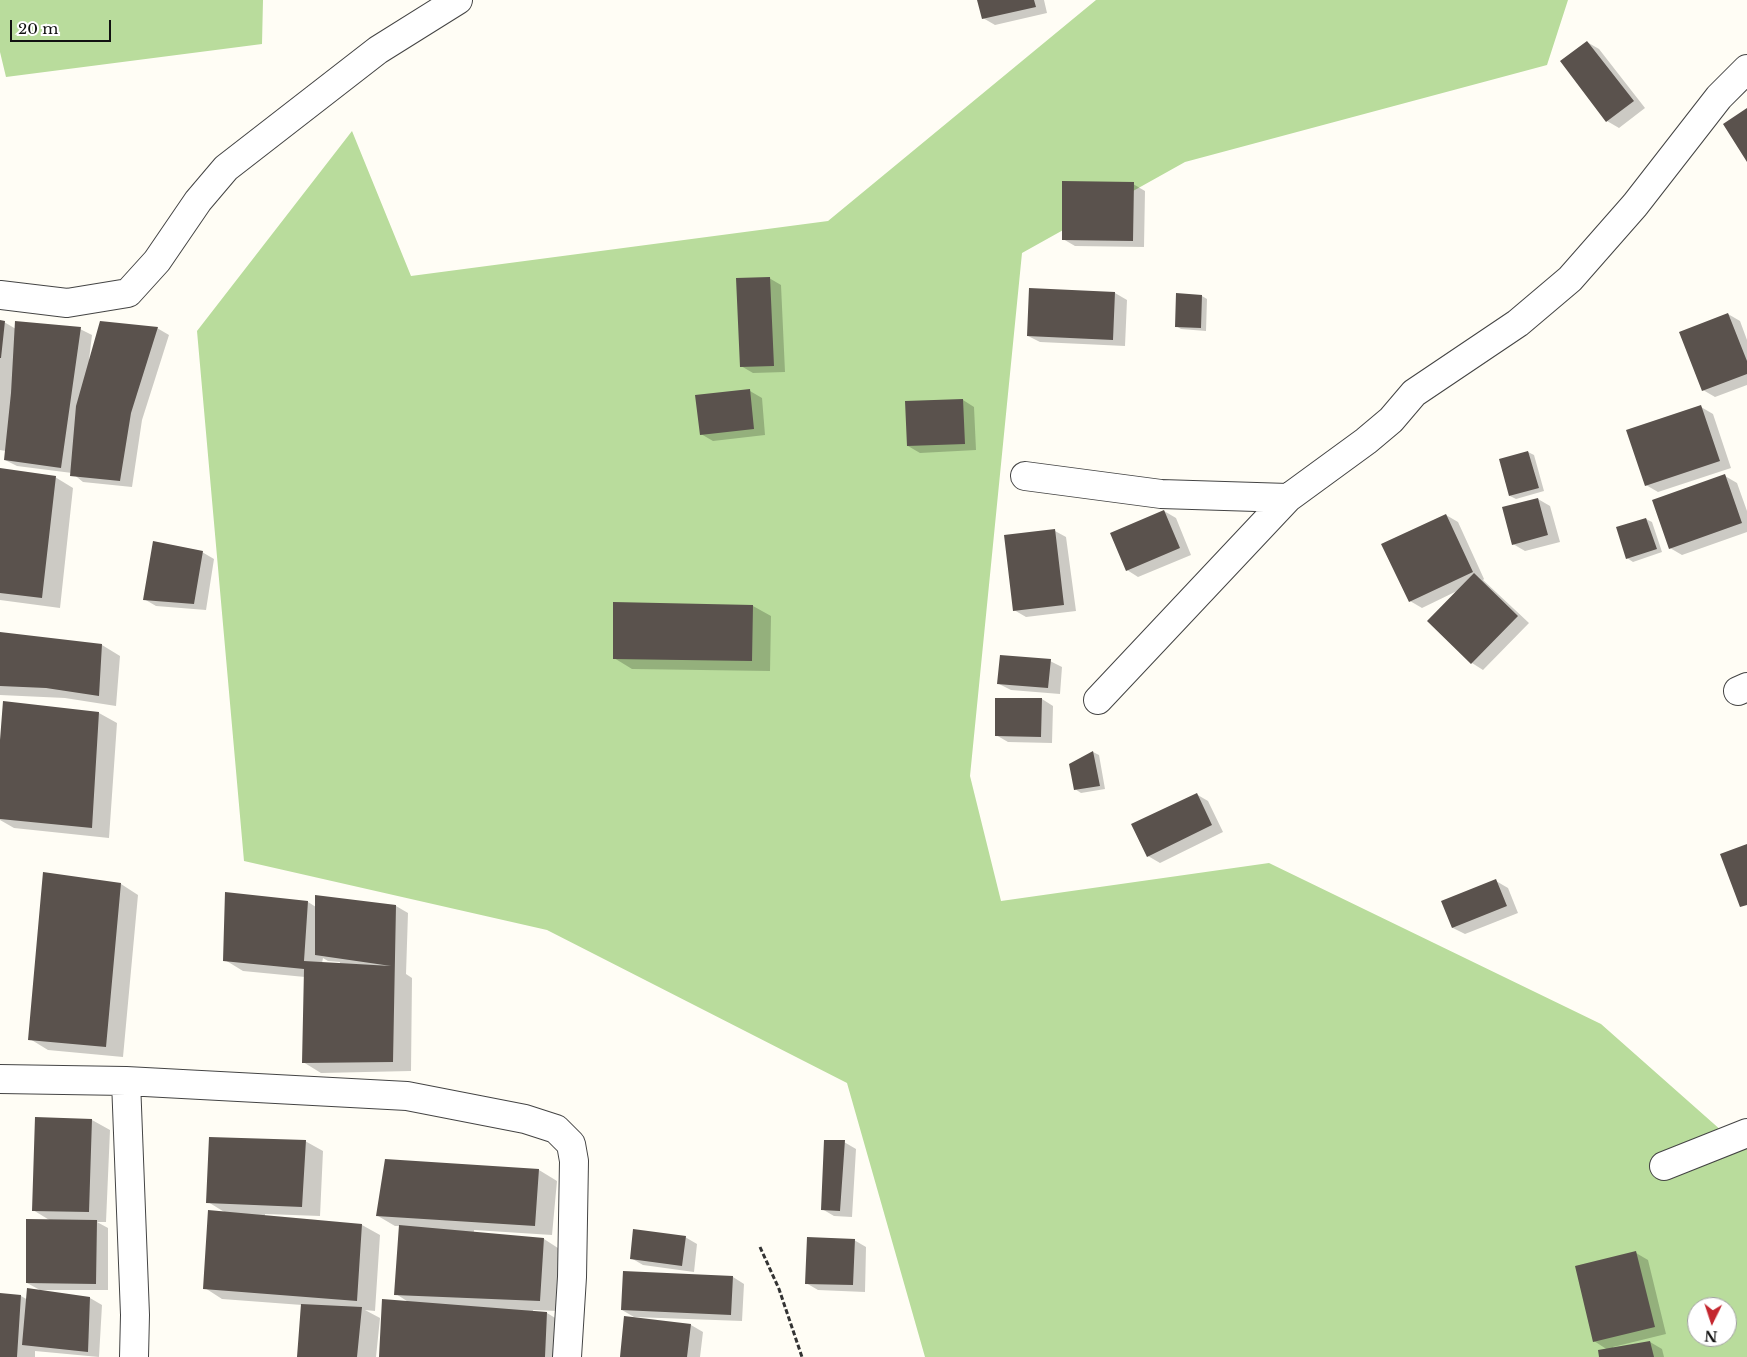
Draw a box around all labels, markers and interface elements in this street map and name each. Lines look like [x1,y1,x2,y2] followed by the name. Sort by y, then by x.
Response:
[12,10,114,42] scale bar
[18,19,58,38] text: 20 m
[1687,1297,1737,1347] north arrow
[1704,1327,1718,1345] text: N

